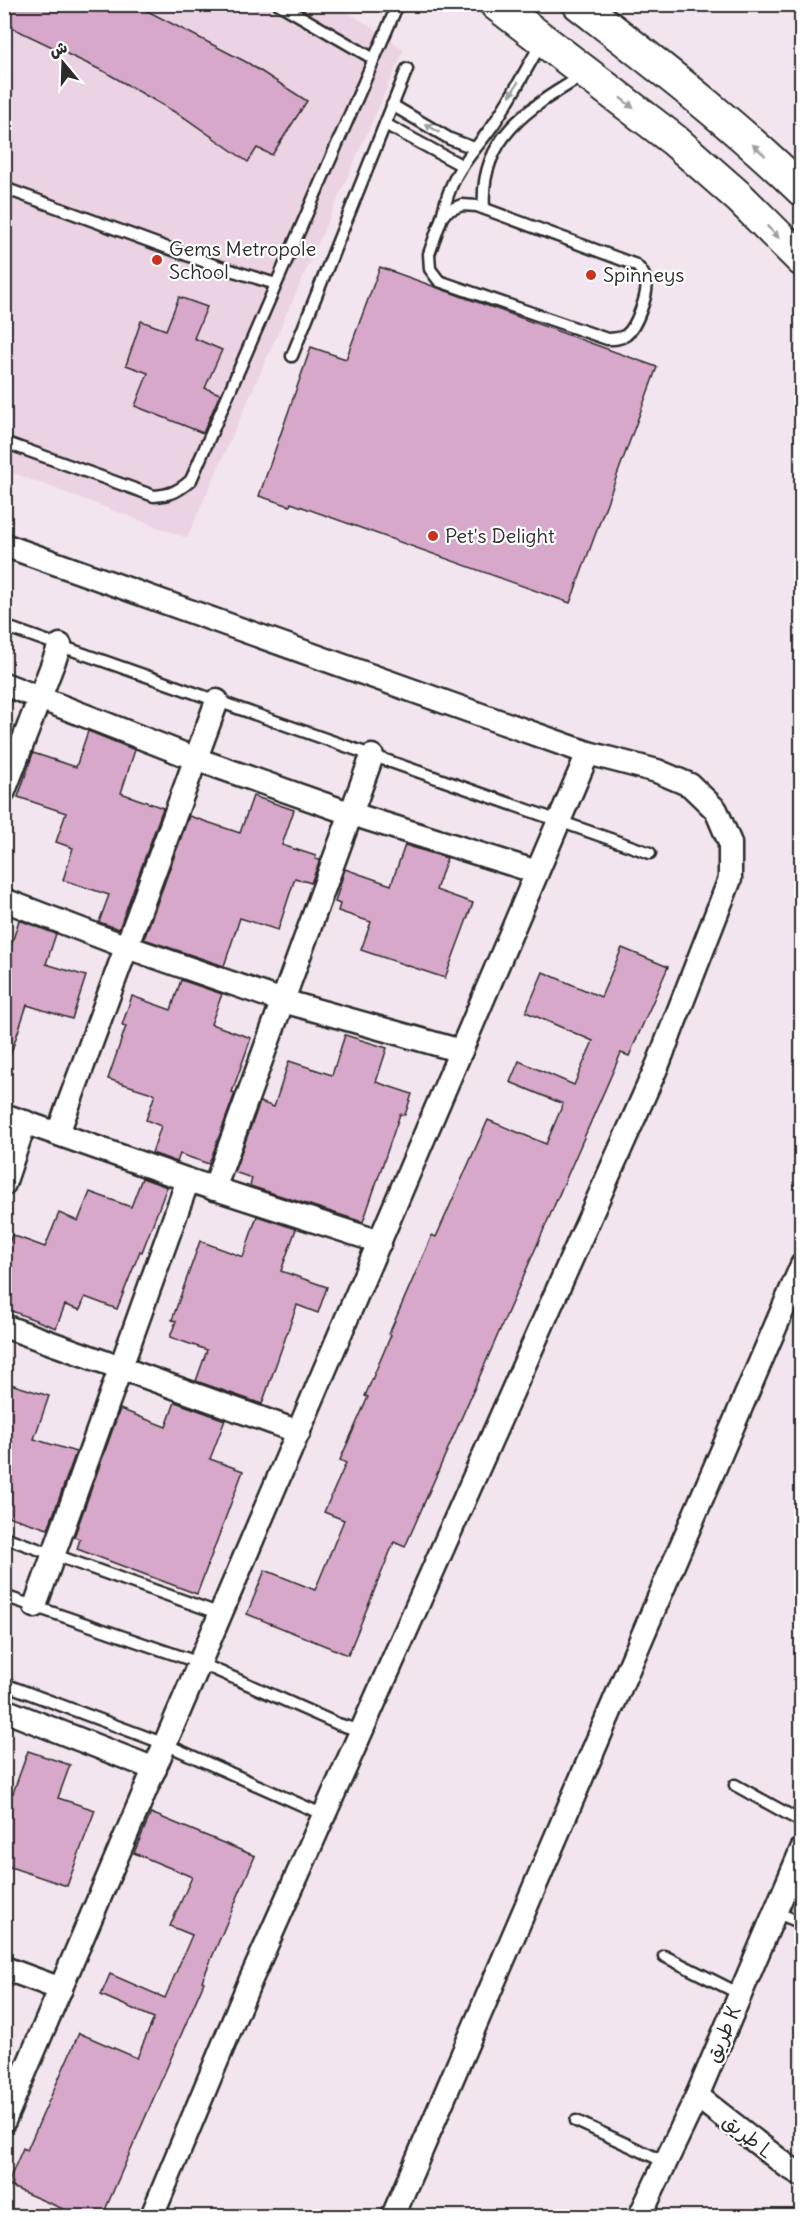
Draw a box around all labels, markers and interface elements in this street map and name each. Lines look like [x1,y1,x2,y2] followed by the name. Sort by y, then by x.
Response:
[33,33,93,93] north arrow
[47,36,70,61] text: ش
[509,81,519,98] one-way arrow
[619,97,634,109] one-way arrow
[424,123,440,134] one-way arrow
[752,144,767,157] one-way arrow
[766,224,780,239] one-way arrow
[169,236,316,284] place label: Gems Metropole School
[150,253,164,267] marker: Gems Metropole School
[603,262,684,287] place label: Spinneys
[584,268,598,282] marker: Spinneys
[445,523,555,548] place label: Pet's Delight
[426,529,440,543] marker: Pet's Delight
[699,2001,746,2066] street label: طريق K
[718,2108,779,2163] street label: طريق L

